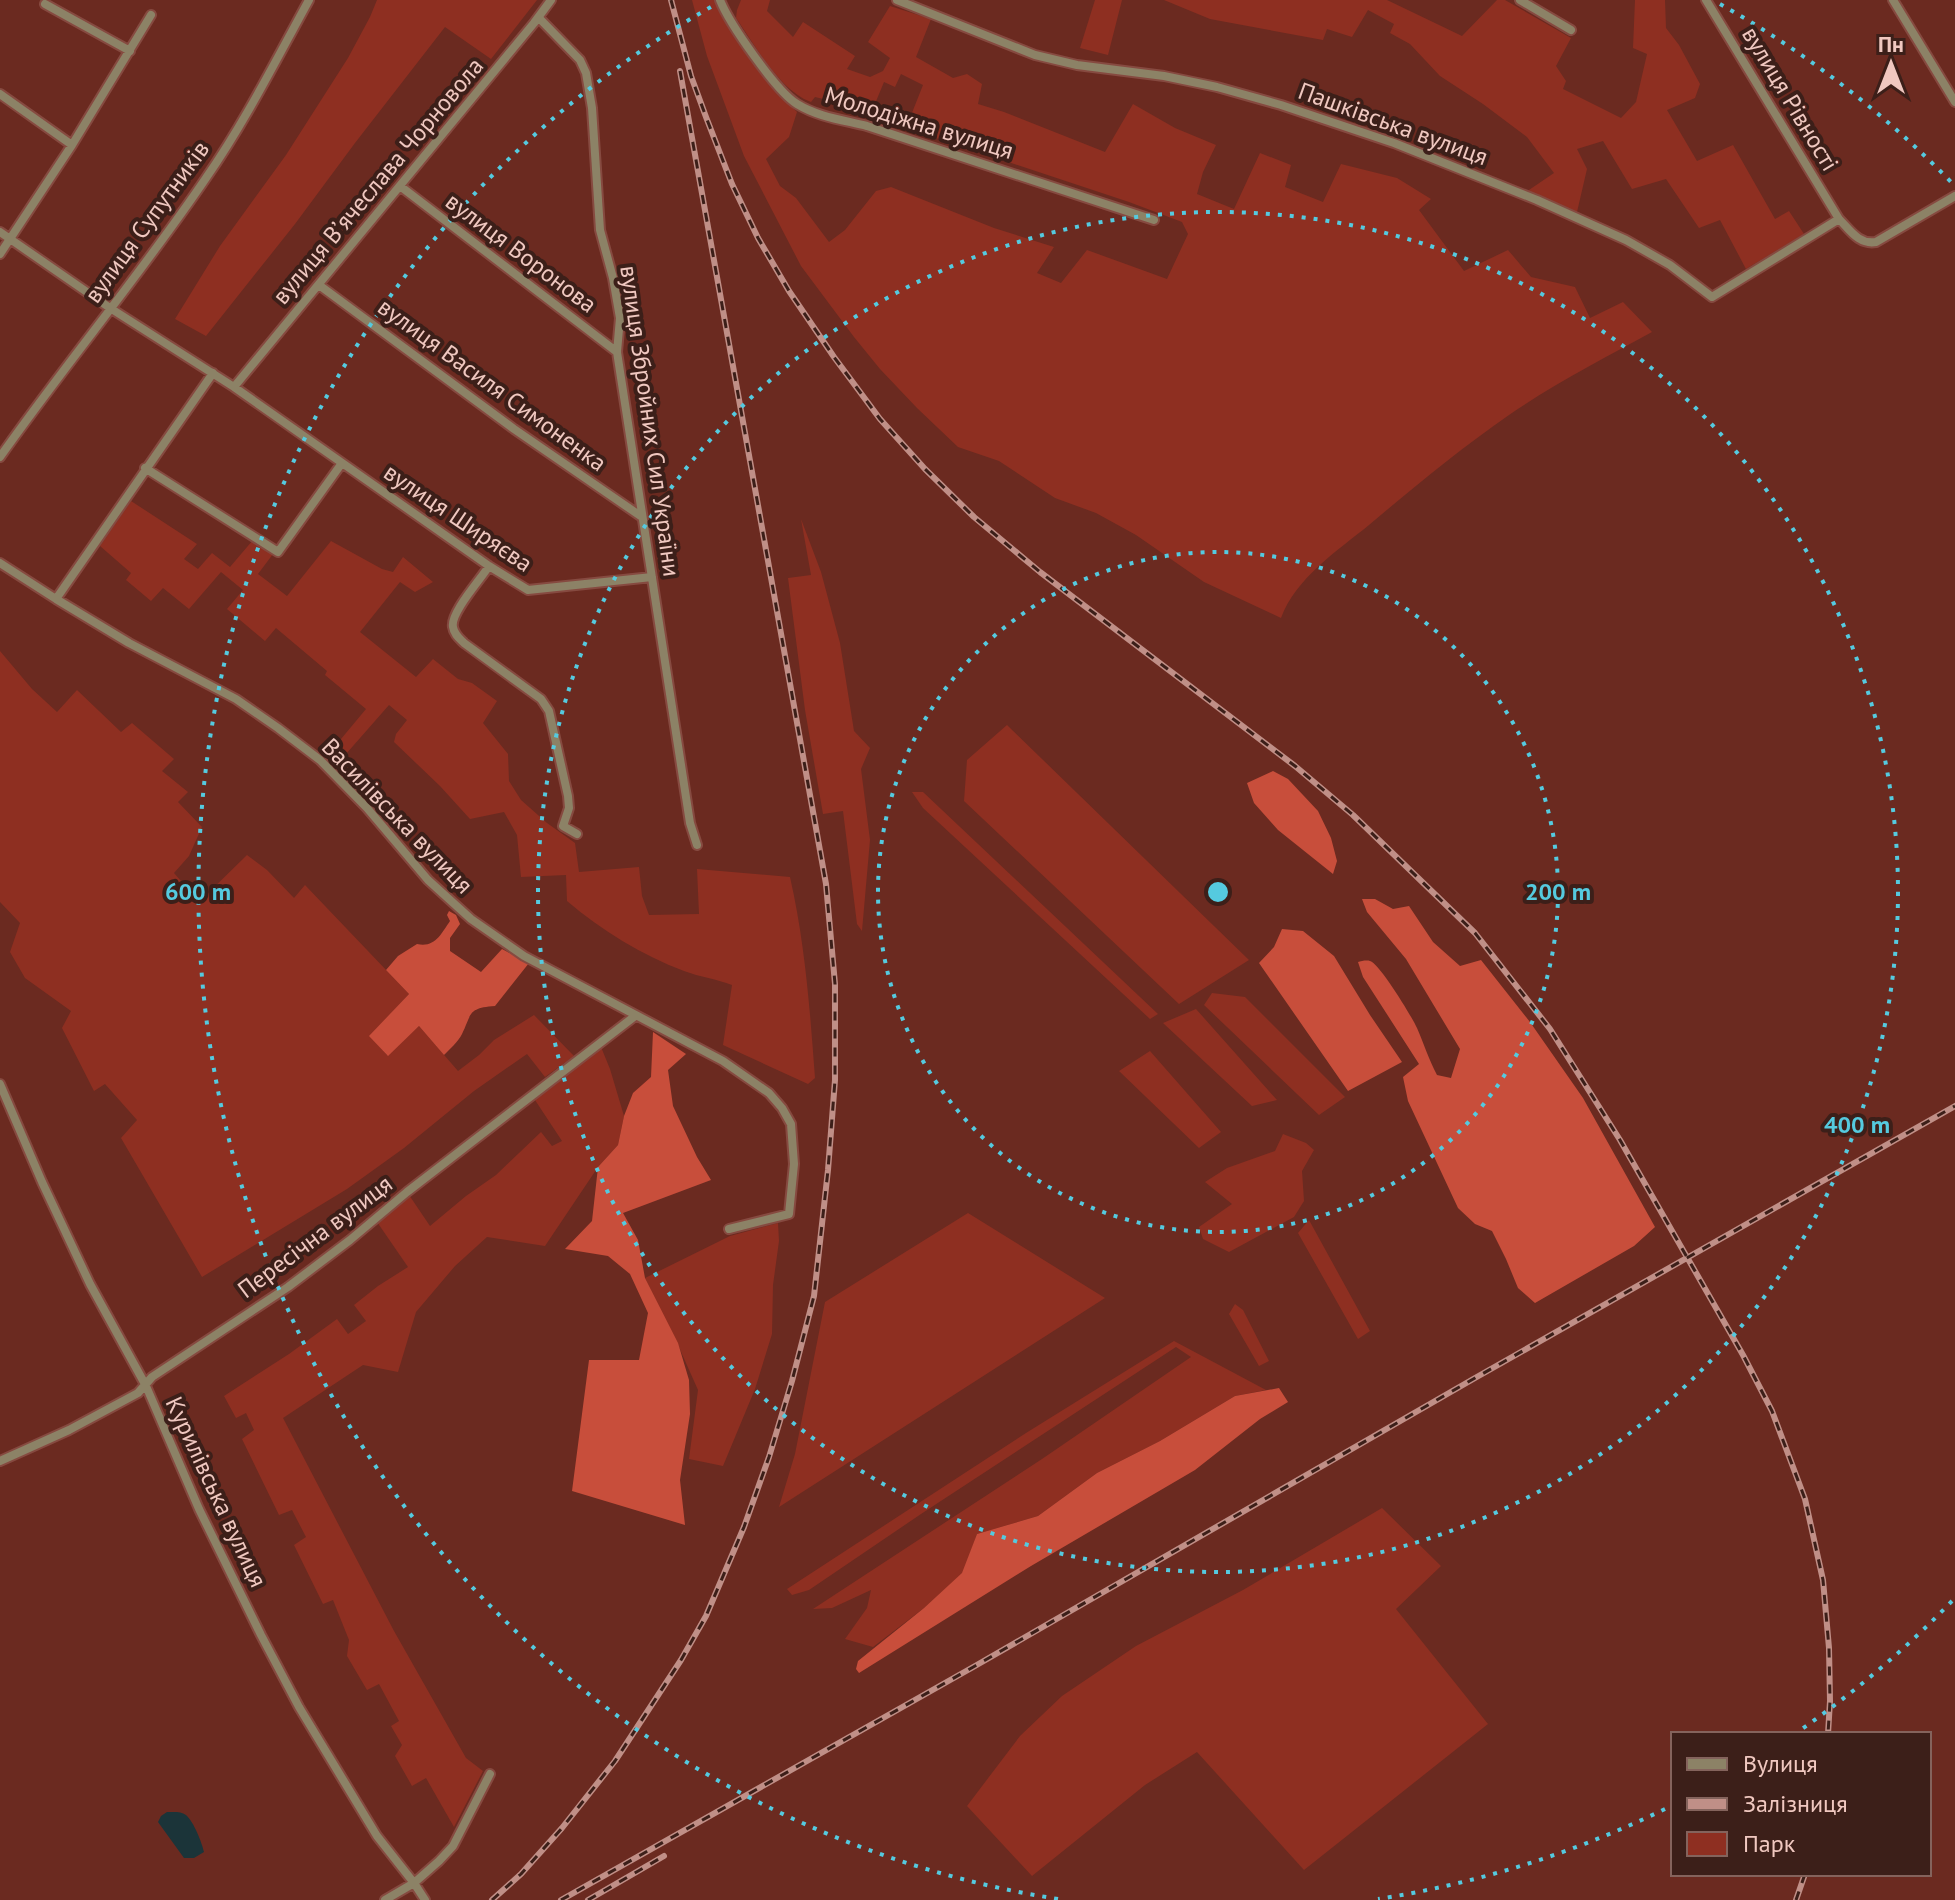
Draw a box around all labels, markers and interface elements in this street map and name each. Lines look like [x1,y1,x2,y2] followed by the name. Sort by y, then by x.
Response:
[1735,21,1846,177] street label: вулиця Рівності
[1851,24,1931,104] north arrow
[1878,30,1904,58] text: Пн
[265,51,490,310] street label: вулиця Вʼячеслава Чорновола
[1294,75,1492,172] street label: Пашківська вулиця
[821,79,1017,166] street label: Молодіжна вулиця
[77,134,216,309] street label: вулиця Супутників
[440,186,603,320] street label: вулиця Воронова
[613,263,688,578] street label: вулиця Збройних Сил України
[372,291,613,478] street label: вулиця Василя Симоненка
[378,456,539,579] street label: вулиця Ширяєва
[315,731,480,900] street label: Василівська вулиця
[165,876,231,907] text: 600 m
[1525,876,1591,907] text: 200 m
[1204,878,1232,906] centre of rings
[1824,1109,1890,1140] text: 400 m
[231,1168,398,1305] street label: Пересічна вулиця
[159,1392,274,1592] street label: Курилівська вулиця
[1671,1732,1931,1876] legend
[1743,1748,1818,1779] text: Вулиця
[1743,1788,1848,1819] text: Залізниця
[1743,1828,1796,1859] text: Парк

